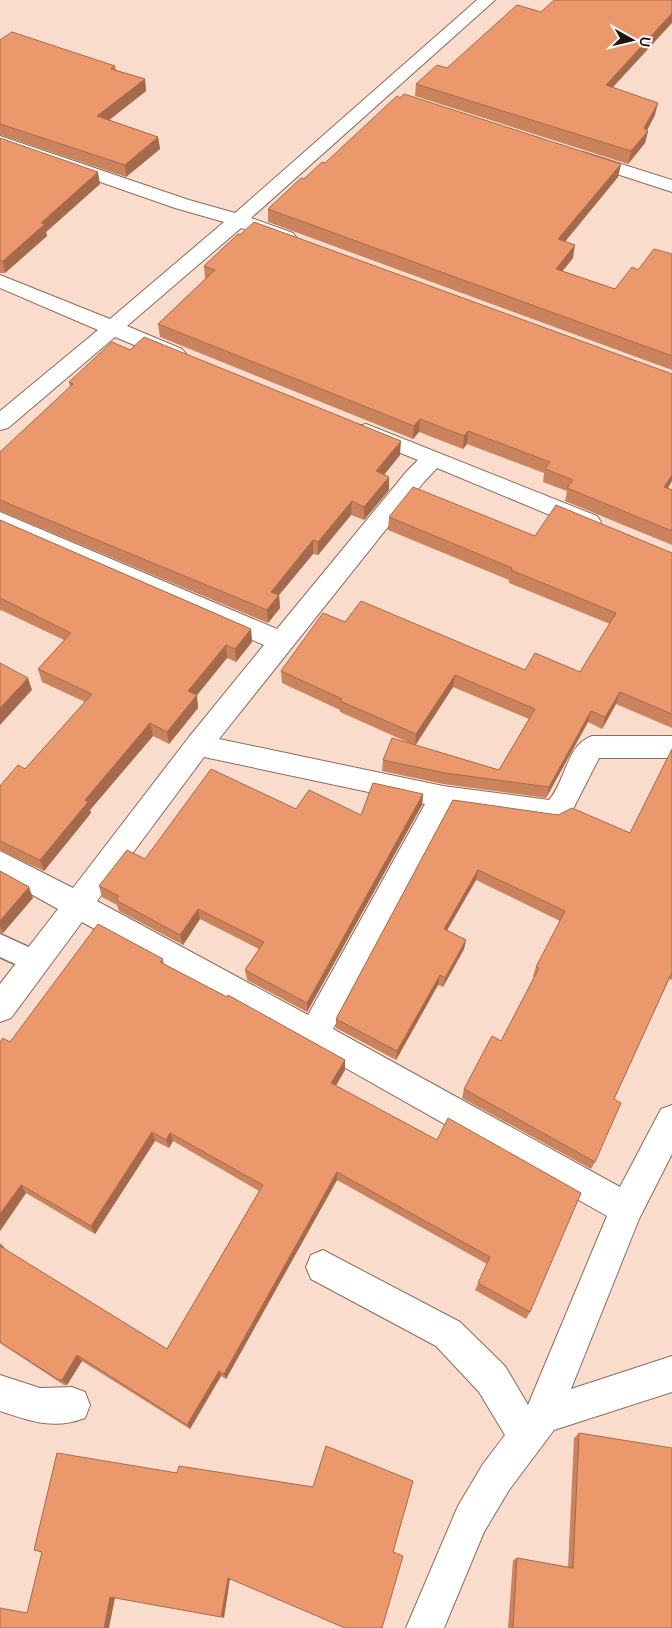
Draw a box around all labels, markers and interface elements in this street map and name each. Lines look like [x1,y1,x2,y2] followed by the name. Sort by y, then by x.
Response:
[607,15,657,65] north arrow
[636,36,655,48] text: U

